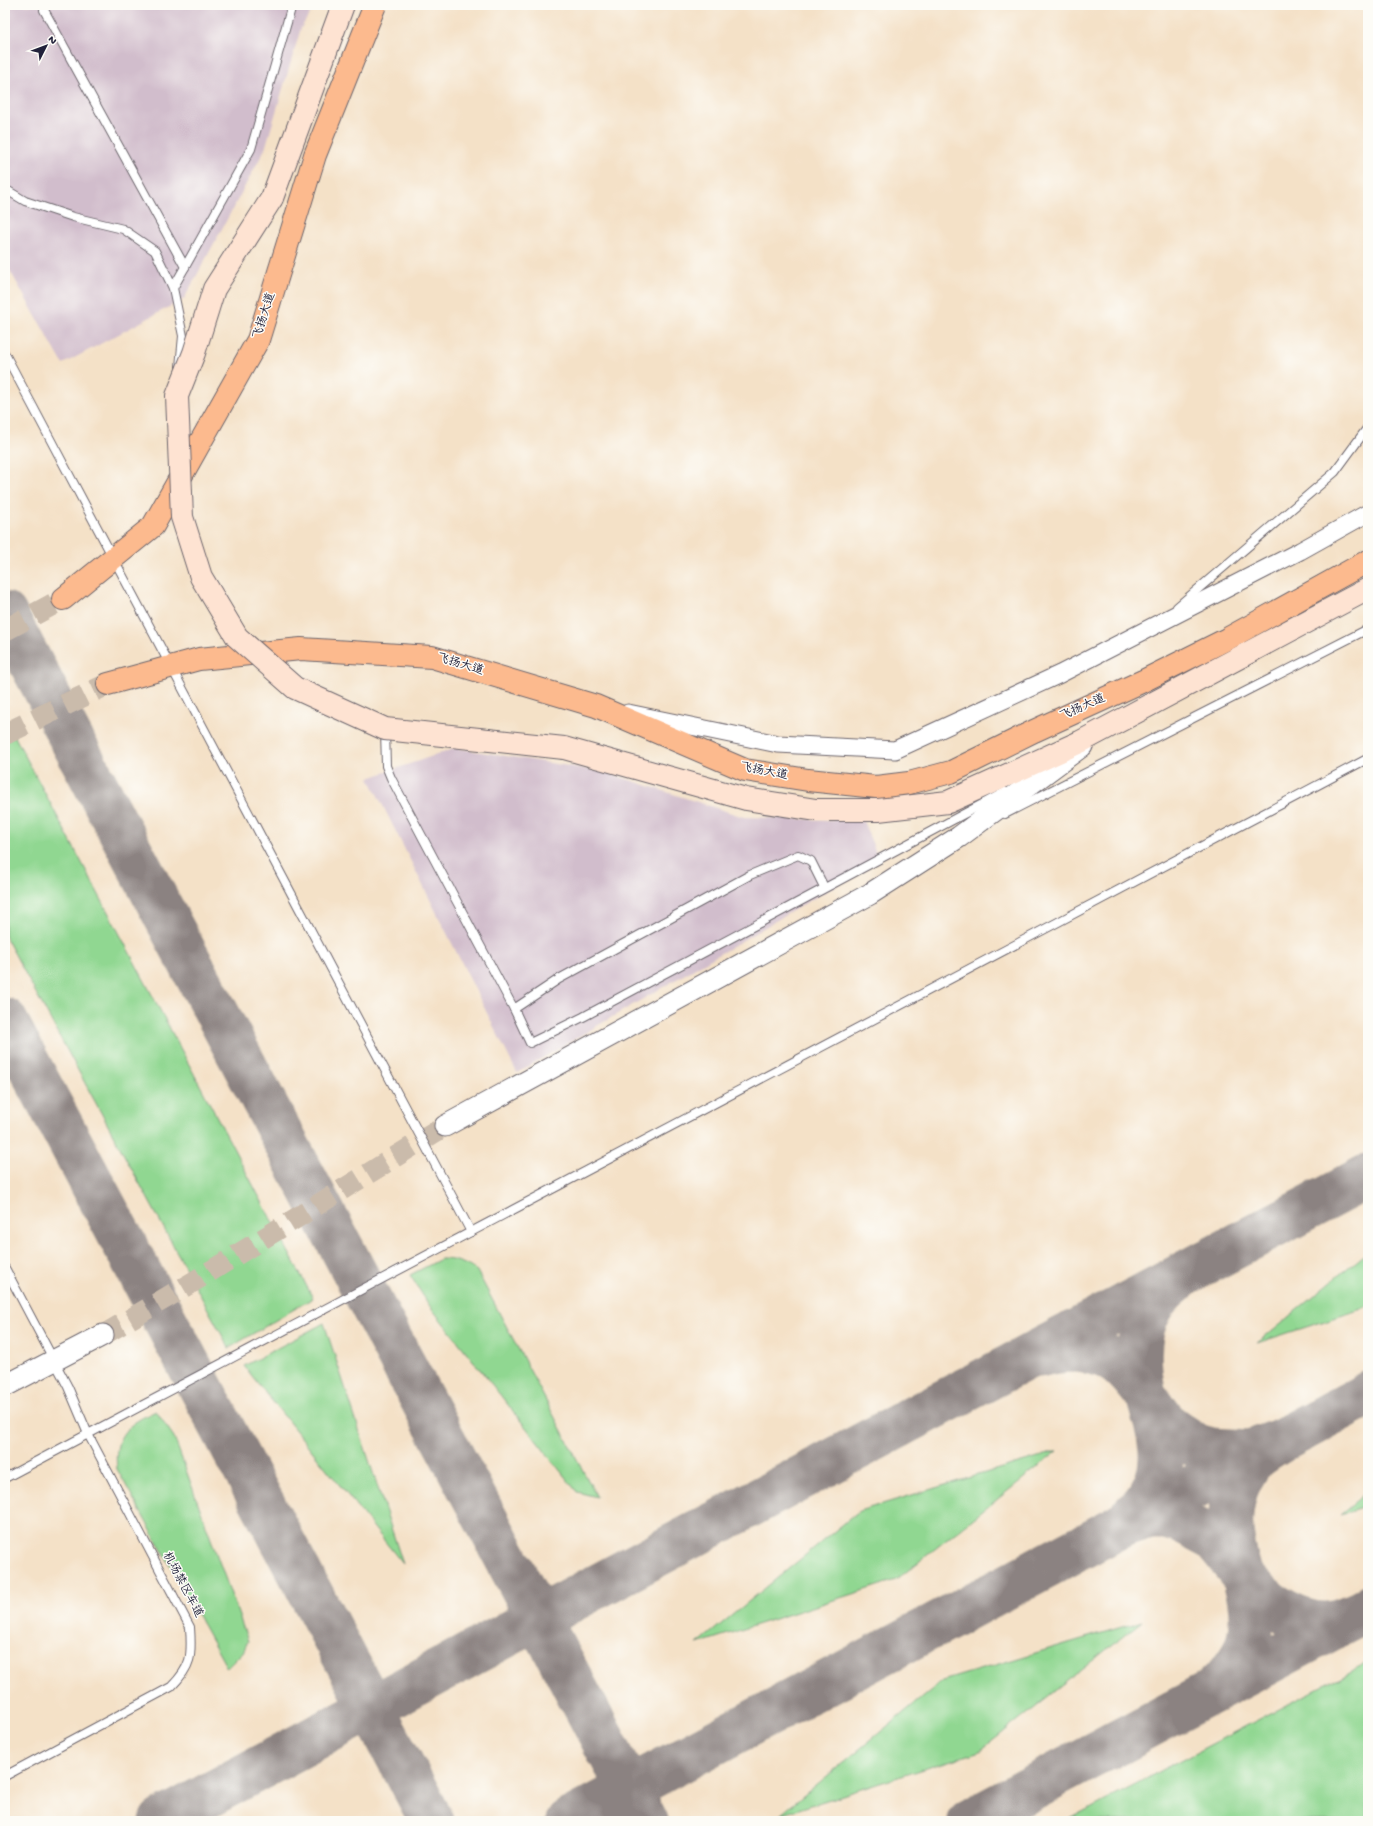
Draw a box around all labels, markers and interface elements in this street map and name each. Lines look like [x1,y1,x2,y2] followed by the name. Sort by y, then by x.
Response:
[26,26,66,66] north arrow
[45,34,59,47] text: N
[250,291,279,341] street label: 飞扬大道
[435,650,485,679] street label: 飞扬大道
[1058,691,1108,724] street label: 飞扬大道
[739,760,789,783] street label: 飞扬大道
[159,1549,206,1620] street label: 机场禁区车道

